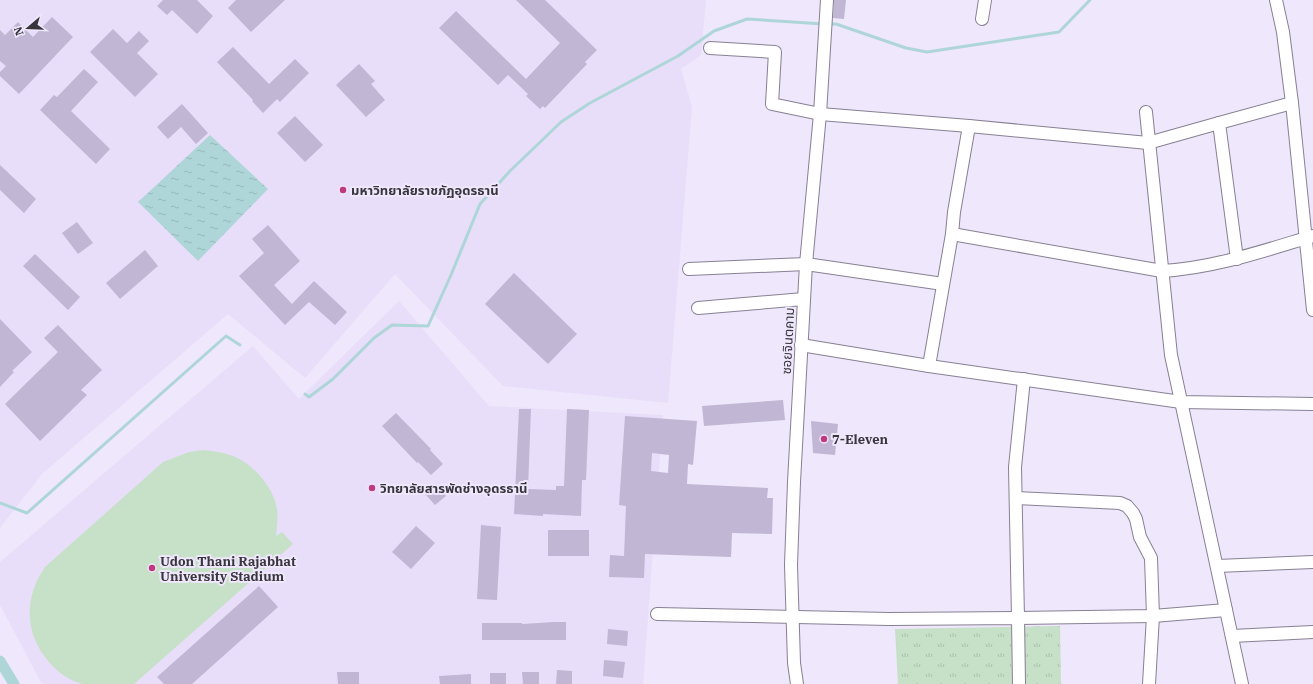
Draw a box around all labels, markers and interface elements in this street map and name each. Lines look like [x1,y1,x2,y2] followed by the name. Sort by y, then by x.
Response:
[8,8,48,48] north arrow
[10,25,27,38] text: N
[351,182,499,199] place label: มหาวิทยาลัยราชภัฏอุดรธานี
[338,185,348,195] marker: มหาวิทยาลัยราชภัฏอุดรธานี
[778,307,798,375] street label: ซอยจินตคาม
[832,431,888,448] place label: 7-Eleven
[819,434,829,444] marker: 7-Eleven
[380,480,527,497] place label: วิทยาลัยสารพัดช่างอุดรธานี
[367,483,377,493] marker: วิทยาลัยสารพัดช่างอุดรธานี
[160,553,296,585] place label: Udon Thani Rajabhat University Stadium
[147,563,157,573] marker: Udon Thani Rajabhat University Stadium

